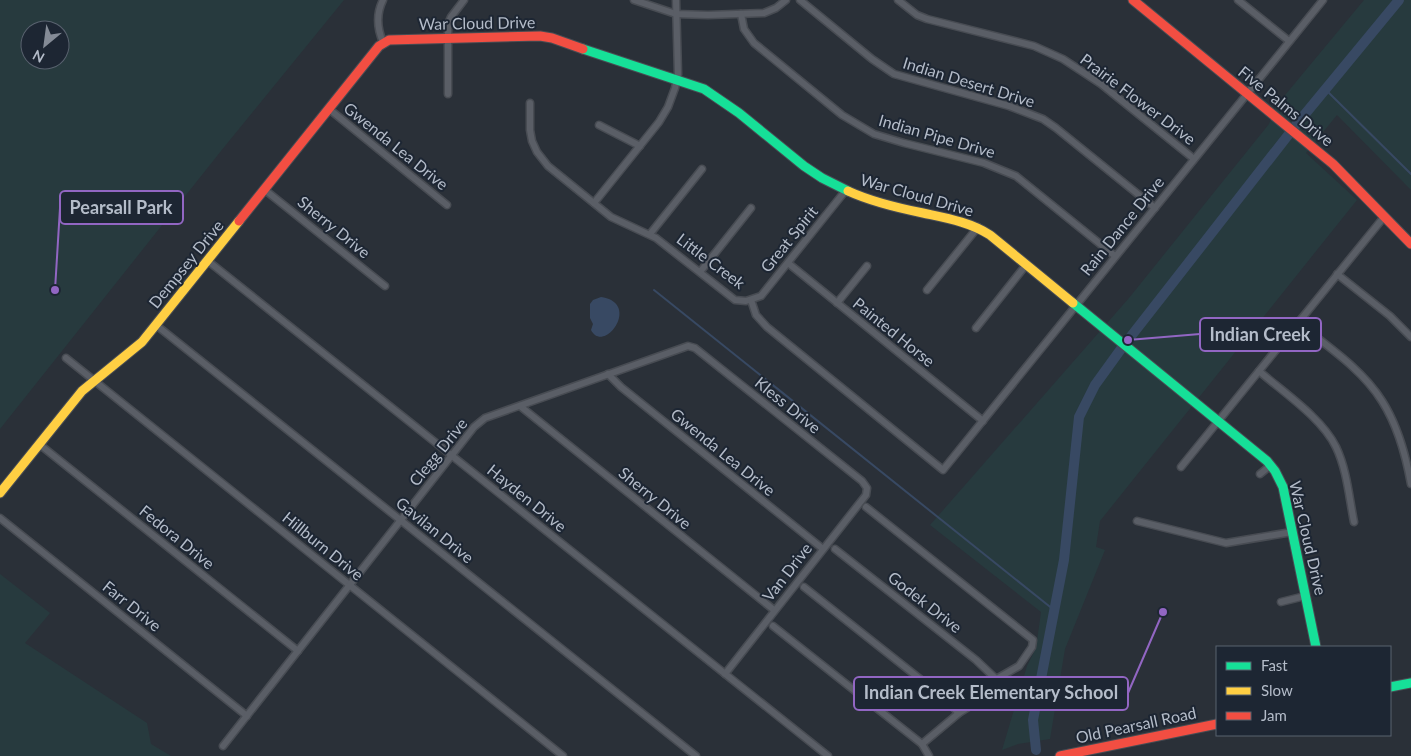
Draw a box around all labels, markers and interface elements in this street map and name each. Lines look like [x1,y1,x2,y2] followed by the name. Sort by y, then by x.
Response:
[418,12,536,33] street label: War Cloud Drive
[20,20,70,70] north arrow
[30,47,47,67] text: N
[1077,49,1200,148] street label: Prairie Flower Drive
[901,52,1037,111] street label: Indian Desert Drive
[1235,61,1338,150] street label: Five Palms Drive
[340,98,452,193] street label: Gwenda Lea Drive
[877,110,997,161] street label: Indian Pipe Drive
[858,169,976,220] street label: War Cloud Drive
[1076,172,1167,279] street label: Rain Dance Drive
[60,191,183,224] callout: Pearsall Park
[294,192,374,262] street label: Sherry Drive
[70,196,173,218] text: Pearsall Park
[756,201,821,276] street label: Great Spirit
[144,216,227,312] street label: Dempsey Drive
[673,229,750,293] street label: Little Creek
[850,293,939,370] street label: Painted Horse
[1200,318,1321,351] callout: Indian Creek
[1210,323,1311,345] text: Indian Creek
[752,372,825,437] street label: Kless Drive
[667,404,779,499] street label: Gwenda Lea Drive
[405,414,471,489] street label: Clegg Drive
[484,460,571,535] street label: Hayden Drive
[615,463,695,533] street label: Sherry Drive
[1286,479,1331,597] street label: War Cloud Drive
[393,493,478,567] street label: Gavilan Drive
[136,501,219,573] street label: Fedora Drive
[279,507,368,584] street label: Hillburn Drive
[758,539,815,605] street label: Van Drive
[885,567,966,636] street label: Godek Drive
[99,576,165,635] street label: Farr Drive
[1216,646,1391,736] legend
[1261,656,1288,674] text: Fast
[854,677,1128,710] callout: Indian Creek Elementary School
[864,681,1118,703] text: Indian Creek Elementary School
[1261,681,1293,699] text: Slow
[1074,702,1198,747] street label: Old Pearsall Road
[1261,706,1287,724] text: Jam

